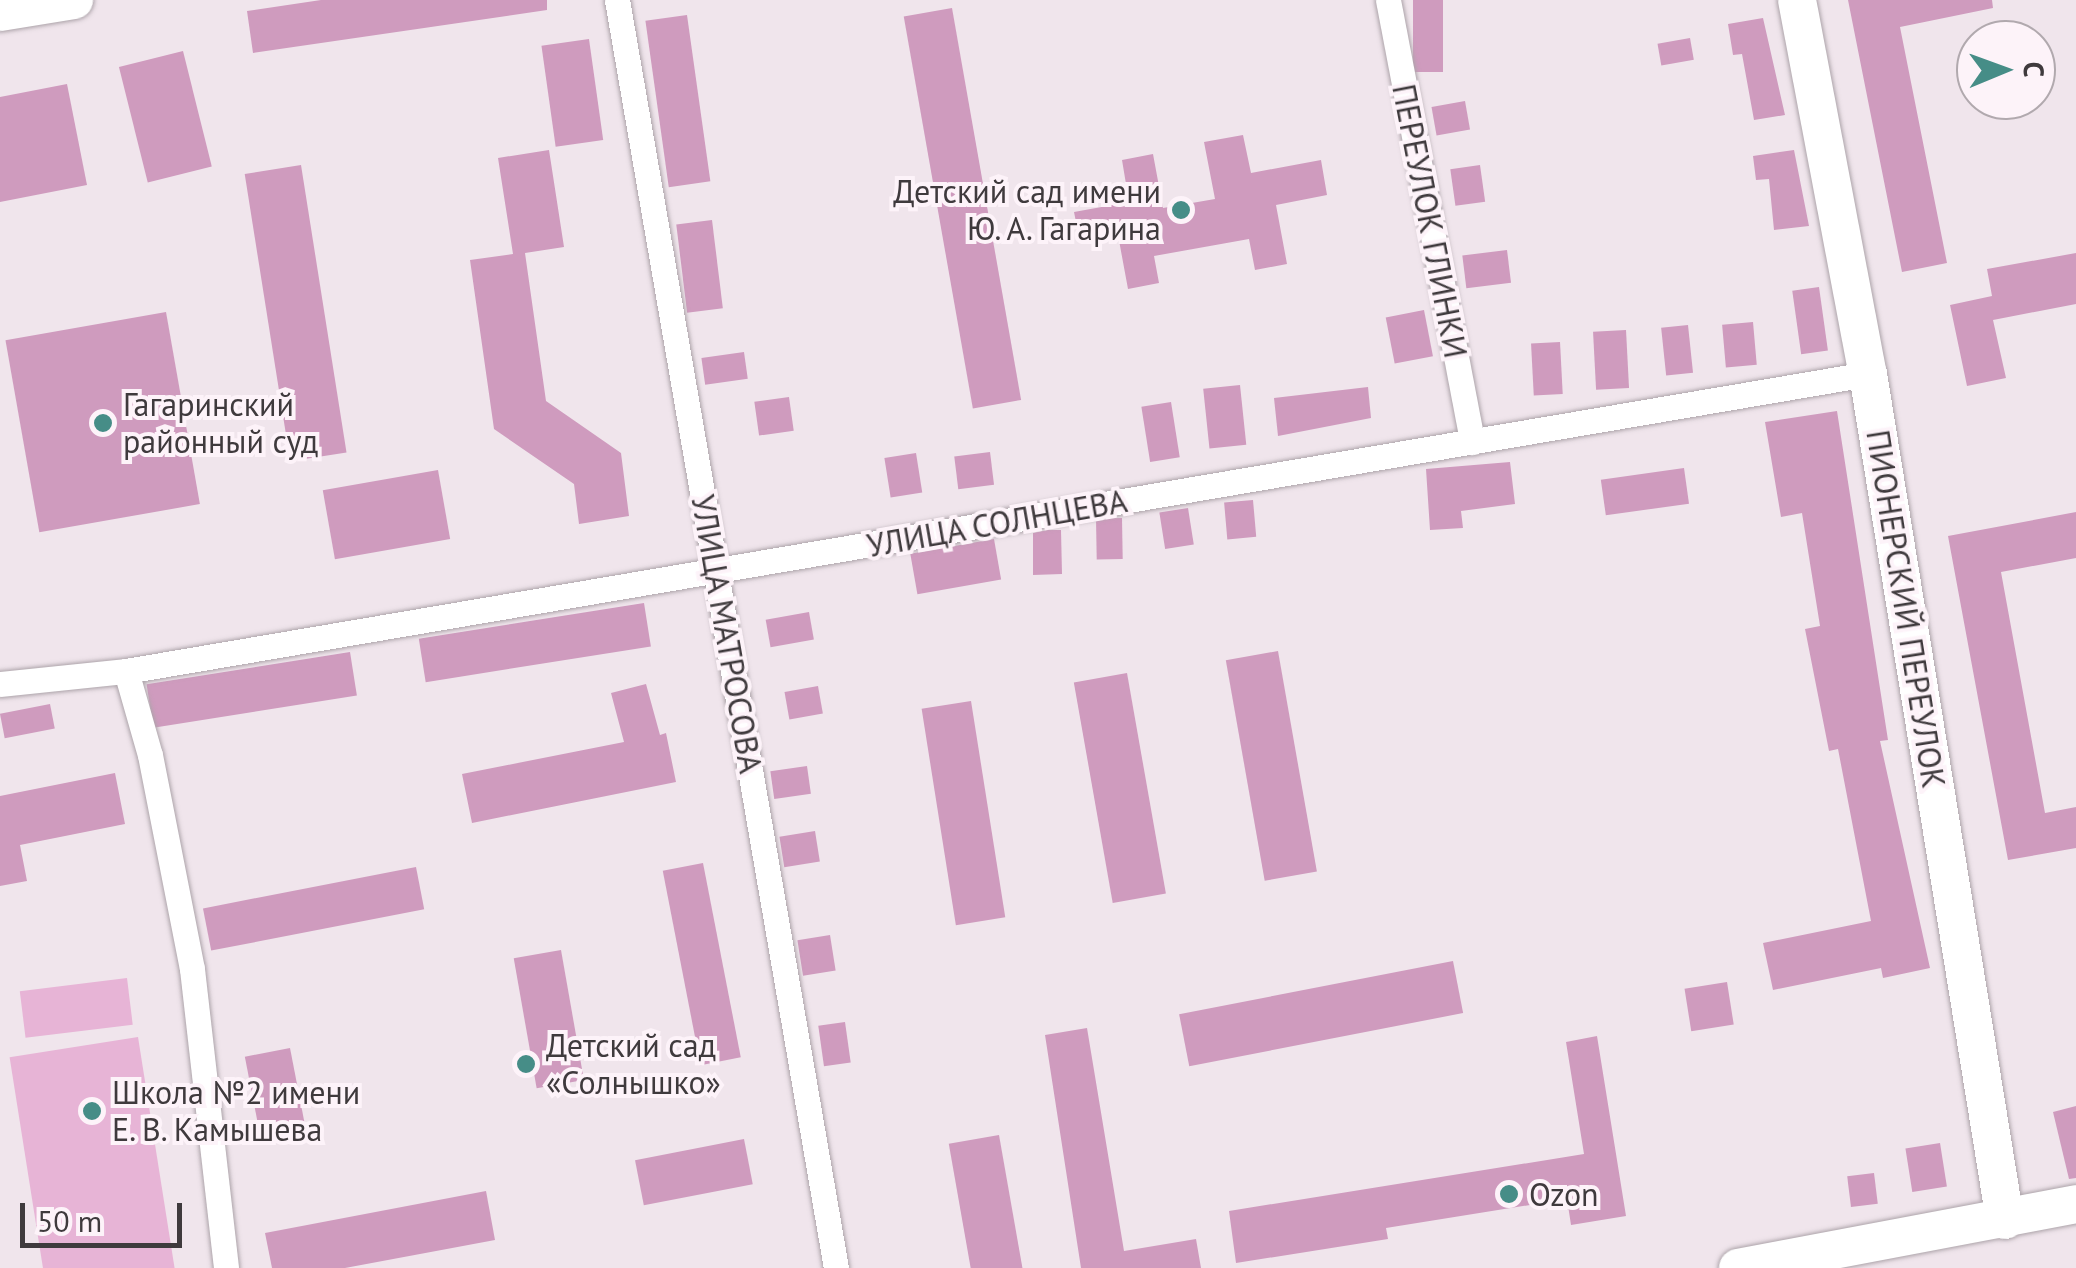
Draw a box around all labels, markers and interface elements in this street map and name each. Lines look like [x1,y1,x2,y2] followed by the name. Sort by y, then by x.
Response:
[1956,20,2056,120] north arrow
[2016,61,2053,78] text: С
[1385,81,1475,361] street label: ПЕРЕУЛОК ГЛИНКИ
[893,173,1161,248] place label: Детский сад имени Ю. А. Гагарина
[1170,199,1192,221] marker: Детский сад имени Ю. А. Гагарина
[123,386,318,461] place label: Гагаринский районный суд
[92,412,114,434] marker: Гагаринский районный суд
[1859,427,1953,791] street label: ПИОНЕРСКИЙ ПЕРЕУЛОК
[863,481,1131,565] street label: УЛИЦА СОЛНЦЕВА
[683,491,771,777] street label: УЛИЦА МАТРОСОВА
[546,1027,721,1102] place label: Детский сад «Солнышко»
[515,1053,537,1075] marker: Детский сад «Солнышко»
[112,1074,360,1149] place label: Школа №2 имени Е. В. Камышева
[81,1100,103,1122] marker: Школа №2 имени Е. В. Камышева
[1529,1175,1599,1213] place label: Ozon
[25,1183,188,1245] scale bar
[1498,1183,1520,1205] marker: Ozon
[37,1201,102,1240] text: 50 m

